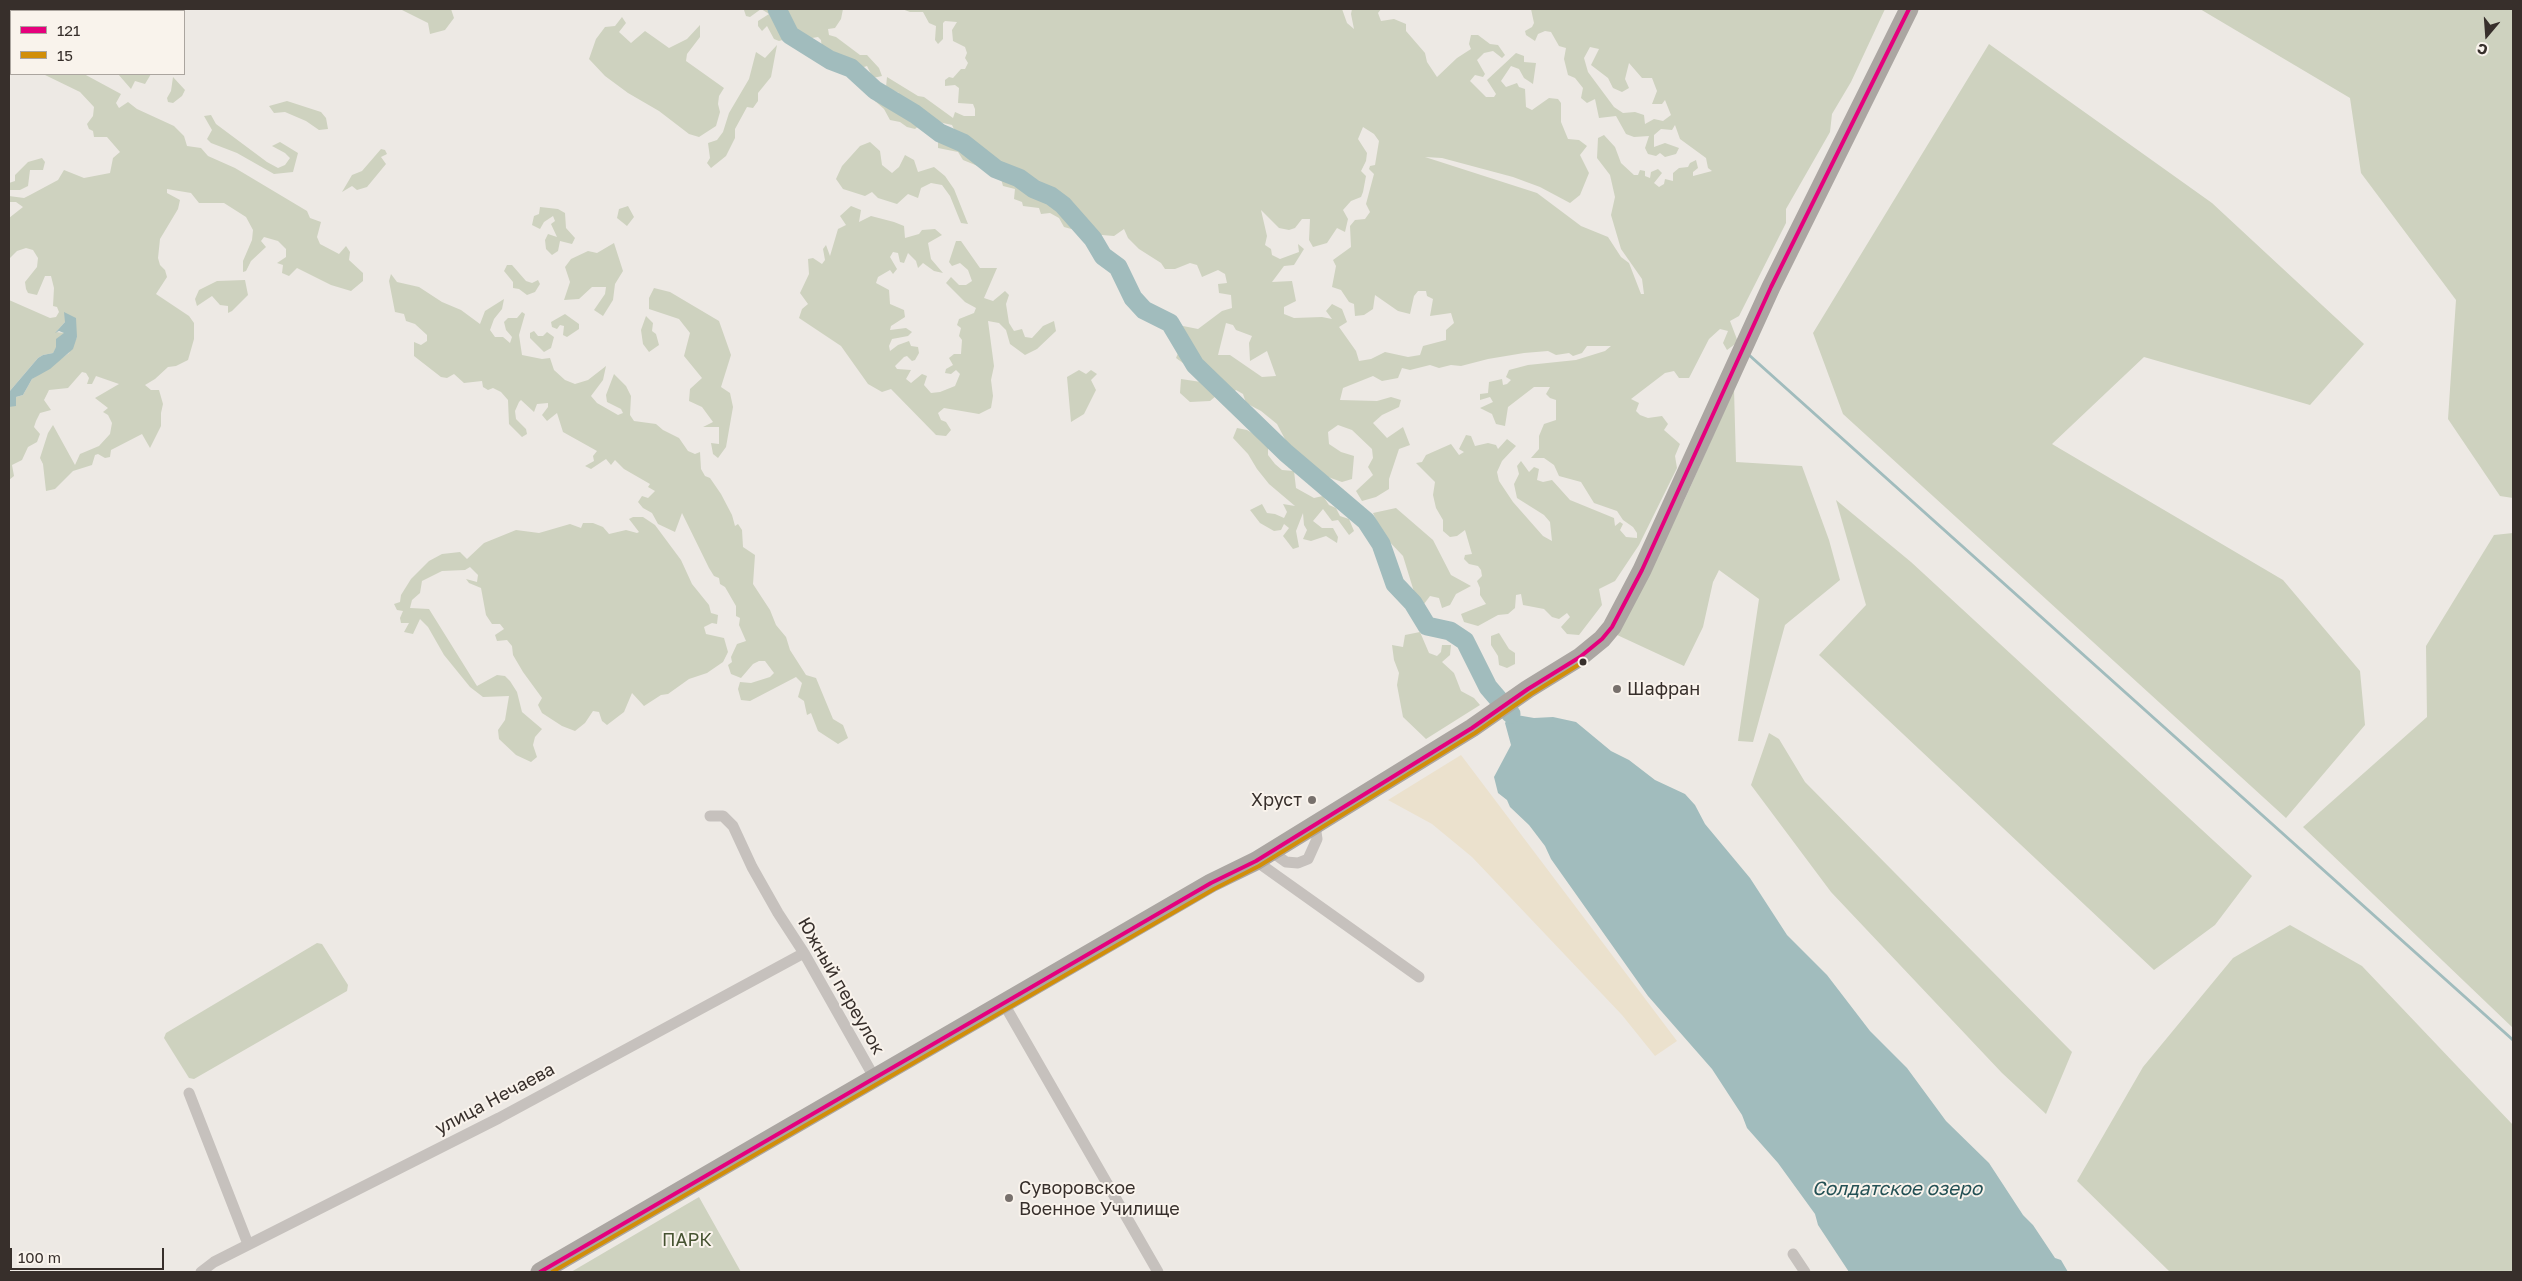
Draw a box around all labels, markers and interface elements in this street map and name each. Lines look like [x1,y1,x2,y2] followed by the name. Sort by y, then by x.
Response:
[10,10,185,75] legend
[2462,10,2512,60] north arrow
[57,21,80,39] text: 121
[2475,40,2490,59] text: С
[57,46,73,64] text: 15
[1578,657,1588,667] unlabelled marker
[1627,678,1700,700] place label: Шафран
[1611,683,1623,695] marker: Шафран
[1251,789,1302,811] place label: Хруст
[1306,794,1318,806] marker: Хруст
[793,914,889,1058] street label: Южный переулок
[432,1058,558,1140] street label: улица Нечаева
[1019,1177,1180,1220] place label: Суворовское Военное Училище
[1812,1178,1982,1200] water label: Солдатское озеро
[1003,1192,1015,1204] marker: Суворовское Военное Училище
[662,1229,712,1251] park label: ПАРК
[12,1238,166,1270] scale bar
[18,1248,61,1266] text: 100 m

